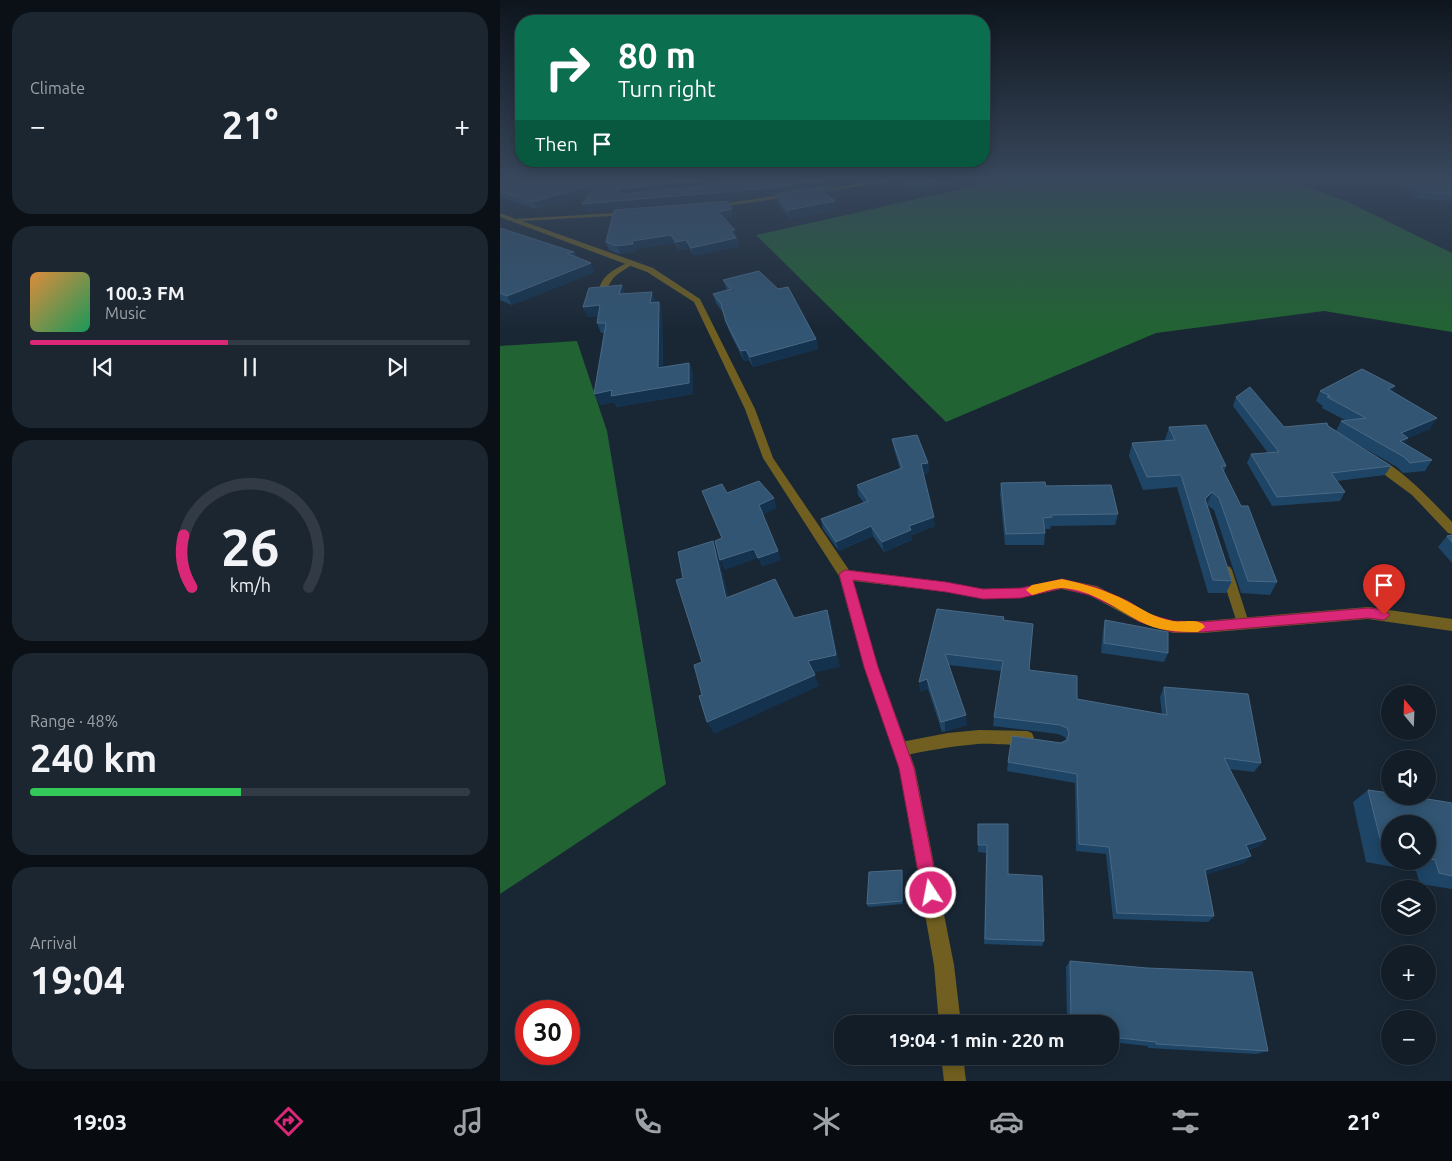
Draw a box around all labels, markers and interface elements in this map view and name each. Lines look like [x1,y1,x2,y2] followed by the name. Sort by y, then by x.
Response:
[535,35,600,100] icon: right
[618,35,696,75] text: 80 m
[618,76,716,101] text: Turn right
[30,79,85,97] text: Climate
[222,104,278,146] text: 21°
[30,110,46,141] text: −
[454,110,470,141] text: +
[588,130,616,158] icon: arrive
[535,133,578,155] text: Then
[105,282,185,304] text: 100.3 FM
[105,304,146,322] text: Music
[89,353,117,381] icon: previous
[236,353,264,381] icon: pause
[383,353,411,381] icon: next
[221,518,279,576] text: 26
[1363,564,1405,615] pin
[1370,571,1398,599] icon: arrive
[229,575,271,595] text: km/h
[1381,685,1436,740] north arrow
[1381,685,1436,1065] map controls
[30,712,118,730] text: Range · 48%
[30,737,157,779] text: 240 km
[1381,750,1436,805] button: sound
[1381,815,1436,870] button: search
[904,866,956,918] position arrow
[1381,880,1436,935] button: layers
[30,934,77,952] text: Arrival
[1381,945,1436,1000] button: +
[30,959,125,1001] text: 19:04
[515,1000,580,1065] speed limit sign: 30
[1381,1010,1436,1065] button: −
[889,1029,1064,1051] text: 19:04 · 1 min · 220 m
[271,1104,306,1139] icon: directions
[451,1104,486,1139] icon: music
[630,1104,665,1139] icon: phone
[809,1104,844,1139] icon: climate
[989,1104,1024,1139] icon: car
[1168,1104,1203,1139] icon: filters
[72,1109,127,1134] text: 19:03
[1347,1109,1380,1134] text: 21°

